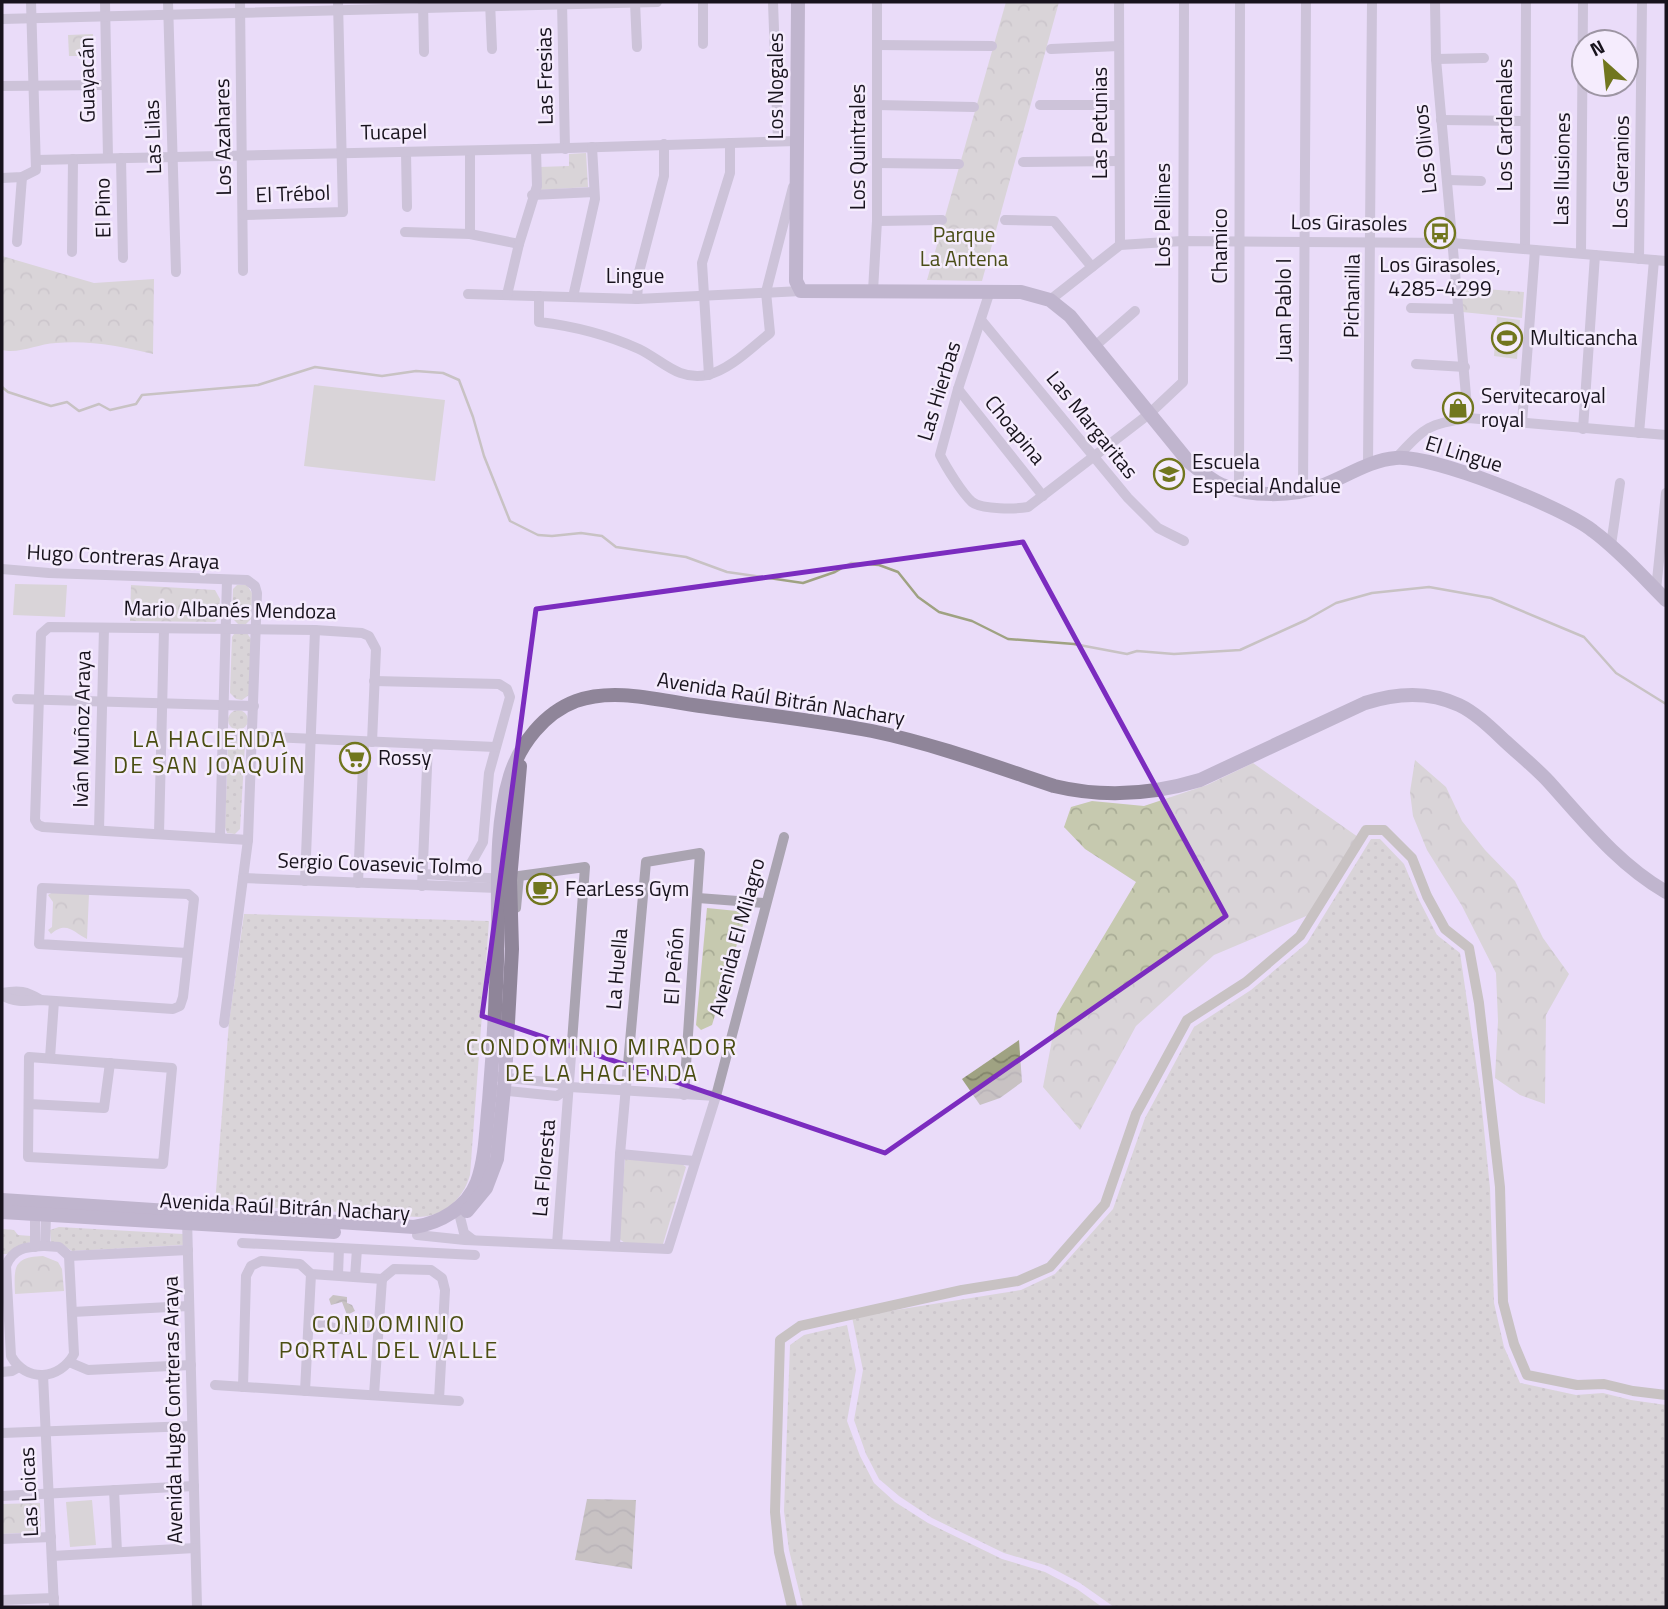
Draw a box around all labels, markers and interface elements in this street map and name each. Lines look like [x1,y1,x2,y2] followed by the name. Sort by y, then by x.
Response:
[527,27,561,125] street label: Las Fresias
[1570,28,1640,98] north arrow
[1585,31,1610,63] text: N
[759,32,791,140] street label: Los Nogales
[69,37,103,123] street label: Guayacán
[1488,58,1520,192] street label: Los Cardenales
[1083,67,1115,179] street label: Las Petunias
[205,78,239,196] street label: Los Azahares
[841,84,873,210] street label: Los Quintrales
[135,99,169,175] street label: Las Lilas
[1403,103,1445,195] street label: Los Olivos
[1544,112,1578,226] street label: Las Ilusiones
[360,114,428,148] street label: Tucapel
[1603,115,1637,229] street label: Los Geranios
[1146,163,1178,267] street label: Los Pellines
[255,176,331,210] street label: El Trébol
[85,177,119,239] street label: El Pino
[1290,205,1408,239] street label: Los Girasoles
[1203,208,1235,284] street label: Chamico
[1423,216,1457,250] bus stop icon: Los Girasoles, 4285-4299
[920,218,1009,274] park label: Parque La Antena
[1379,248,1501,304] place label: Los Girasoles, 4285-4299
[1334,253,1368,338] street label: Pichanilla
[1267,258,1299,362] street label: Juan Pablo I
[606,259,664,291] street label: Lingue
[1490,321,1524,355] sports icon: Multicancha
[1530,321,1638,353] place label: Multicancha
[908,337,968,445] street label: Las Hierbas
[1039,363,1146,485] street label: Las Margaritas
[1481,379,1606,435] place label: Servitecaroyal royal
[978,388,1054,472] street label: Choapina
[1441,391,1475,425] shop icon: Servitecaroyal royal
[1422,426,1507,480] street label: El Lingue
[1192,445,1341,501] place label: Escuela Especial Andalue
[1152,457,1186,491] school or university icon: Escuela Especial Andalue
[26,535,221,577] street label: Hugo Contreras Araya
[123,591,337,627] street label: Mario Albanés Mendoza
[64,650,98,808] street label: Iván Muñoz Araya
[655,663,907,733] street label: Avenida Raúl Bitrán Nachary
[113,721,307,782] district label: LA HACIENDA DE SAN JOAQUÍN
[338,741,372,775] supermarket icon: Rossy
[378,741,431,773] place label: Rossy
[277,843,483,883] street label: Sergio Covasevic Tolmo
[700,854,773,1019] street label: Avenida El Milagro
[525,872,559,906] cafe icon: FearLess Gym
[565,872,689,904] place label: FearLess Gym
[654,926,692,1006] street label: El Peñón
[597,927,636,1011] street label: La Huella
[466,1029,738,1090] district label: CONDOMINIO MIRADOR DE LA HACIENDA
[523,1117,563,1218] street label: La Floresta
[159,1183,411,1229] street label: Avenida Raúl Bitrán Nachary
[154,1275,190,1544] street label: Avenida Hugo Contreras Araya
[279,1306,499,1367] district label: CONDOMINIO PORTAL DEL VALLE
[10,1446,46,1538] street label: Las Loicas

